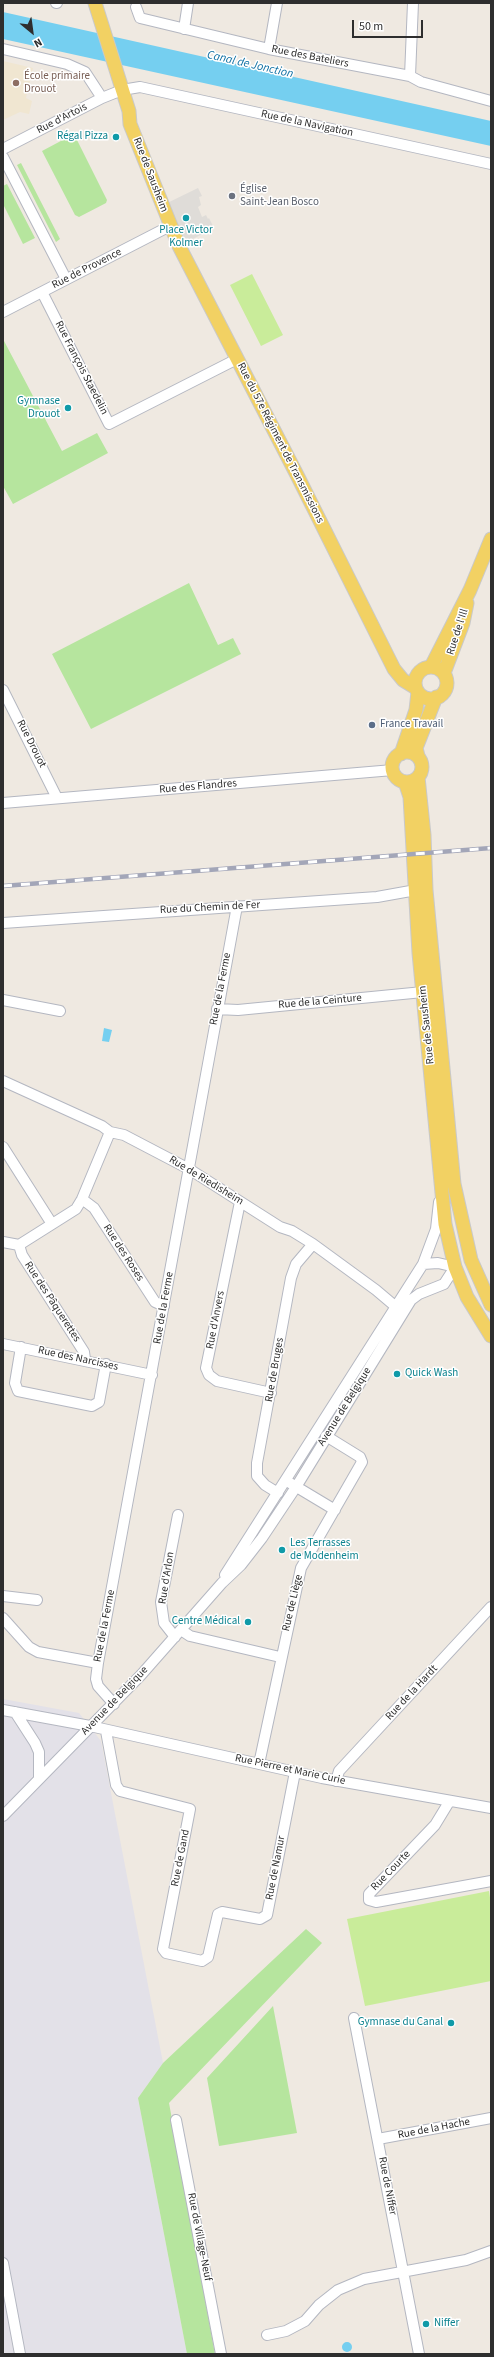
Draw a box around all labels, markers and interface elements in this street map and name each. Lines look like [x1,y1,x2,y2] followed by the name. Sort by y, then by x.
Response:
[12,12,52,52] north arrow
[354,12,425,38] scale bar
[359,18,383,35] text: 50 m
[31,35,45,51] text: N
[270,43,350,71] street label: Rue des Bateliers
[205,48,295,82] water label: Canal de Jonction
[24,70,90,96] place label: École primaire Drouot
[11,78,21,88] marker: École primaire Drouot
[35,101,89,137] street label: Rue d'Artois
[260,108,354,140] street label: Rue de la Navigation
[57,130,108,144] place label: Régal Pizza
[111,132,121,142] marker: Régal Pizza
[130,136,170,214] street label: Rue de Sausheim
[240,183,319,209] place label: Église Saint-Jean Bosco
[227,191,237,201] marker: Église Saint-Jean Bosco
[181,213,191,223] marker: Place Victor Kolmer
[159,224,213,250] place label: Place Victor Kolmer
[50,246,124,292] street label: Rue de Provence
[52,319,110,417] street label: Rue François Staedelin
[234,361,326,525] street label: Rue du 57e Régiment de Transmissions
[17,395,60,421] place label: Gymnase Drouot
[63,403,73,413] marker: Gymnase Drouot
[444,607,472,657] street label: Rue de l'Ill
[13,718,49,770] street label: Rue Drouot
[380,718,443,732] place label: France Travail
[367,720,377,730] marker: France Travail
[159,777,237,797] street label: Rue des Flandres
[160,899,260,917] street label: Rue du Chemin de Fer
[208,952,234,1026] street label: Rue de la Ferme
[416,985,438,1065] street label: Rue de Sausheim
[278,992,362,1012] street label: Rue de la Ceinture
[166,1154,246,1208] street label: Rue de Riedisheim
[100,1222,146,1284] street label: Rue des Roses
[21,1259,83,1345] street label: Rue des Pâquerettes
[151,1271,177,1345] street label: Rue de la Ferme
[204,1290,228,1350] street label: Rue d'Anvers
[263,1337,287,1403] street label: Rue de Bruges
[37,1344,119,1374] street label: Rue des Narcisses
[315,1365,375,1449] street label: Avenue de Belgique
[405,1367,458,1381] place label: Quick Wash
[392,1369,402,1379] marker: Quick Wash
[290,1537,359,1563] place label: Les Terrasses de Modenheim
[277,1545,287,1555] marker: Les Terrasses de Modenheim
[156,1551,178,1605] street label: Rue d'Arlon
[280,1573,306,1633] street label: Rue de Liège
[92,1589,118,1663] street label: Rue de la Ferme
[172,1615,240,1629] place label: Centre Médical
[243,1617,253,1627] marker: Centre Médical
[383,1663,441,1723] street label: Rue de la Hardt
[79,1664,151,1738] street label: Avenue de Belgique
[234,1752,346,1788] street label: Rue Pierre et Marie Curie
[169,1828,193,1888] street label: Rue de Gand
[263,1835,289,1901] street label: Rue de Namur
[369,1848,413,1894] street label: Rue Courte
[358,2016,443,2030] place label: Gymnase du Canal
[446,2018,456,2028] marker: Gymnase du Canal
[397,2116,471,2142] street label: Rue de la Hache
[375,2156,399,2216] street label: Rue de Niffer
[184,2192,214,2282] street label: Rue de Village-Neuf
[434,2317,459,2331] place label: Niffer
[421,2319,431,2329] marker: Niffer

